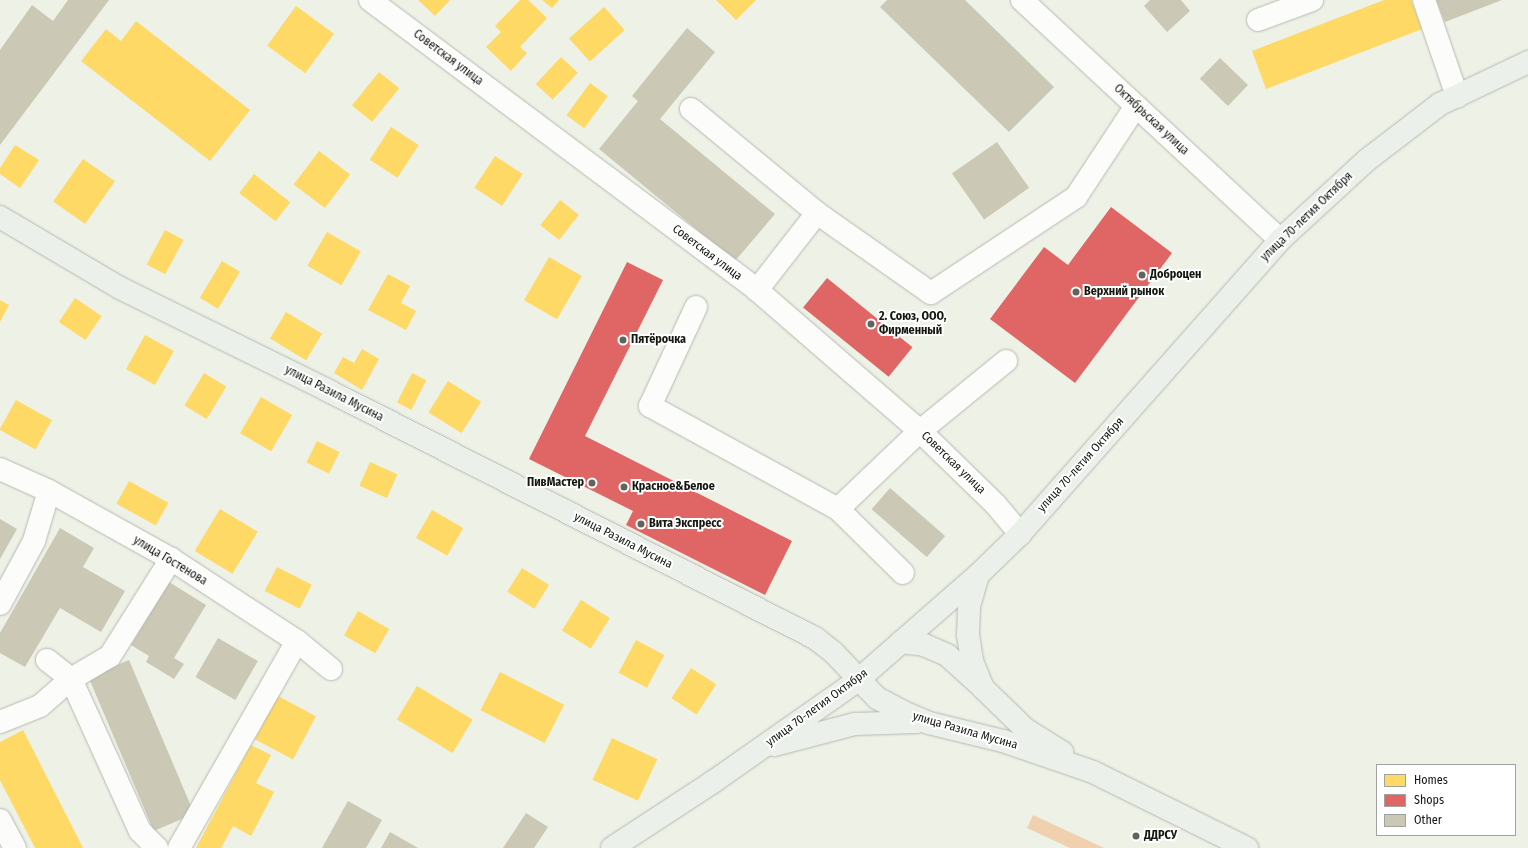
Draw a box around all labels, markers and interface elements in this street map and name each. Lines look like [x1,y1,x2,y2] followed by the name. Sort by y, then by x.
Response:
[410,27,486,89] street label: Советская улица
[1111,82,1191,158] street label: Октябрьская улица
[1258,169,1356,265] street label: улица 70-летия Октября
[669,222,745,284] street label: Советская улица
[1150,268,1201,282] place label: Доброцен
[1137,270,1147,280] marker: Доброцен
[1084,285,1164,299] place label: Верхний рынок
[1071,287,1081,297] marker: Верхний рынок
[879,310,947,338] place label: 2. Союз, ООО, Фирменный
[866,319,876,329] marker: 2. Союз, ООО, Фирменный
[631,333,686,347] place label: Пятёрочка
[618,335,628,345] marker: Пятёрочка
[282,363,386,425] street label: улица Разила Мусина
[1035,415,1127,515] street label: улица 70-летия Октября
[918,429,988,497] street label: Советская улица
[527,476,584,490] place label: ПивМастер
[587,478,597,488] marker: ПивМастер
[632,480,715,494] place label: Красное&Белое
[619,482,629,492] marker: Красное&Белое
[571,510,675,572] street label: улица Разила Мусина
[649,517,722,531] place label: Вита Экспресс
[636,519,646,529] marker: Вита Экспресс
[130,533,210,589] street label: улица Гостенова
[763,666,871,750] street label: улица 70-летия Октября
[911,709,1019,753] street label: улица Разила Мусина
[1376,764,1516,836] legend
[1414,773,1448,787] text: Homes
[1414,793,1444,807] text: Shops
[1414,813,1442,827] text: Other
[1144,829,1177,843] place label: ДДРСУ
[1131,831,1141,841] marker: ДДРСУ

